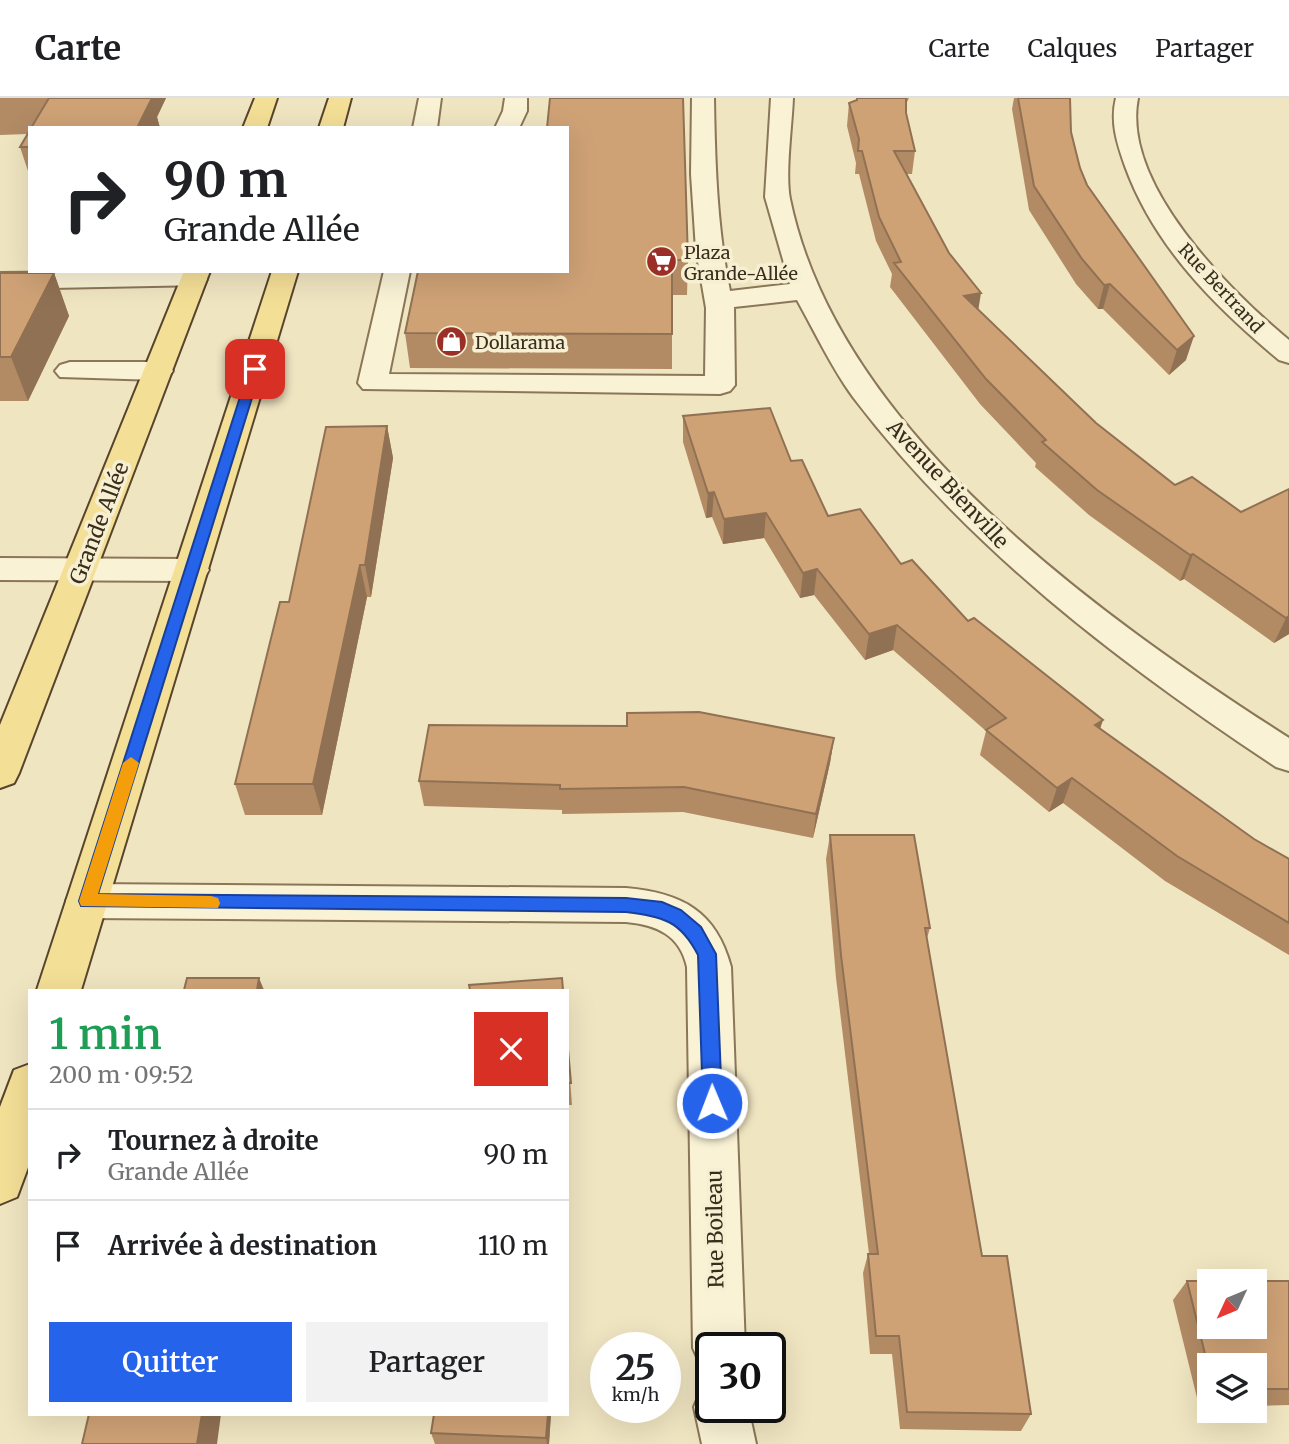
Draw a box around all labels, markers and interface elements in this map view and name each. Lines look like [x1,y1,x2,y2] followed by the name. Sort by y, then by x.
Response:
[35,28,121,69] text: Carte
[928,33,989,64] text: Carte
[1027,33,1117,64] text: Calques
[1155,33,1254,64] text: Partager
[164,149,288,210] text: 90 m
[49,154,140,245] icon: right
[164,210,360,250] text: Grande Allée
[1173,238,1269,338] street label: Rue Bertrand
[684,241,798,285] place label: Plaza Grande-Allée
[644,245,678,279] supermarket icon: Plaza Grande-Allée
[435,325,469,359] shop icon: Dollarama
[475,331,565,354] place label: Dollarama
[225,339,285,399] pin
[236,350,274,388] icon: arrive
[881,413,1015,554] street label: Avenue Bienville
[63,458,135,588] street label: Grande Allée
[49,1008,162,1060] text: 1 min
[474,1012,548,1086] button: close
[49,1060,193,1089] text: 200 m · 09:52
[675,1066,749,1140] position arrow
[108,1124,319,1157] text: Tournez à droite
[49,1136,87,1174] icon: right
[484,1138,548,1171] text: 90 m
[108,1157,249,1186] text: Grande Allée
[700,1170,730,1288] street label: Rue Boileau
[49,1227,87,1265] icon: arrive
[108,1229,377,1262] text: Arrivée à destination
[478,1229,548,1262] text: 110 m
[1197,1269,1267,1339] north arrow
[1197,1269,1267,1423] map controls
[49,1322,292,1402] button: Quitter
[306,1322,548,1402] button: Partager
[695,1332,786,1423] speed limit sign: 30
[615,1346,656,1390] text: 25
[1197,1353,1267,1423] button: layers
[612,1383,659,1406] text: km/h

